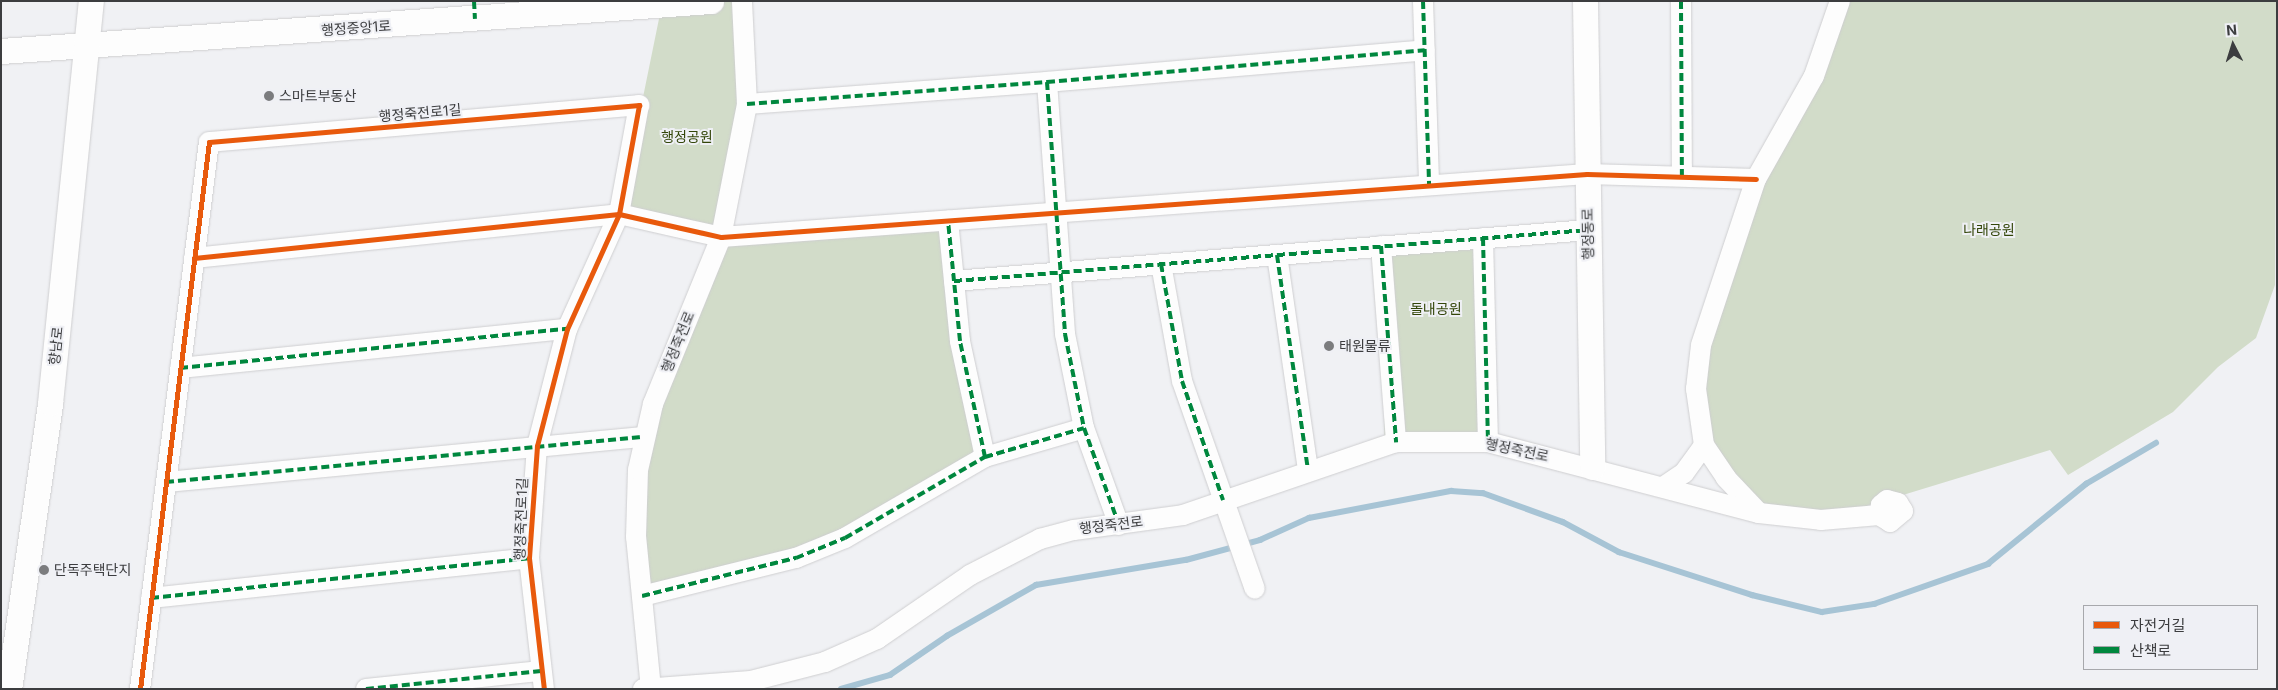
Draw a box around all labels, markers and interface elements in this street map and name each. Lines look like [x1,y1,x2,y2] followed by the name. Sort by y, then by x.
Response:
[320,17,392,39] street label: 행정중앙1로
[2208,20,2258,70] north arrow
[2226,21,2238,38] text: N
[279,88,356,104] place label: 스마트부동산
[263,90,275,102] marker: 스마트부동산
[378,101,462,125] street label: 행정죽전로1길
[661,129,713,145] park label: 행정공원
[1579,208,1597,260] street label: 행정동로
[1963,222,2015,238] park label: 나래공원
[1410,301,1462,317] park label: 돌내공원
[658,309,698,375] street label: 행정죽전로
[46,326,66,366] street label: 향남로
[1339,338,1391,354] place label: 태원물류
[1323,340,1335,352] marker: 태원물류
[1484,435,1550,465] street label: 행정죽전로
[511,477,531,561] street label: 행정죽전로1길
[1078,513,1144,537] street label: 행정죽전로
[54,562,131,578] place label: 단독주택단지
[38,564,50,576] marker: 단독주택단지
[2083,605,2258,670] legend
[2130,616,2185,635] text: 자전거길
[2130,641,2171,660] text: 산책로

